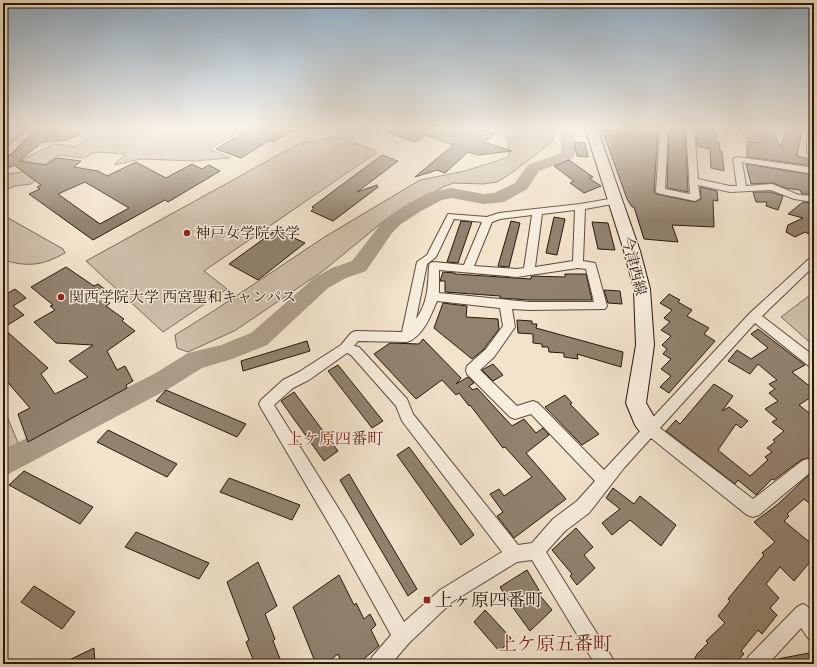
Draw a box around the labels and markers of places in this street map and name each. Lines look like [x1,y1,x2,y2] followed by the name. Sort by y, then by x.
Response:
[195,224,300,245] place label: 神戸女学院大学
[182,228,192,238] marker: 神戸女学院大学
[69,288,296,309] place label: 関西学院大学 西宮聖和キャンパス
[56,292,66,302] marker: 関西学院大学 西宮聖和キャンパス
[435,589,543,615] place label: 上ヶ原四番町
[422,595,432,605] marker: 上ヶ原四番町

